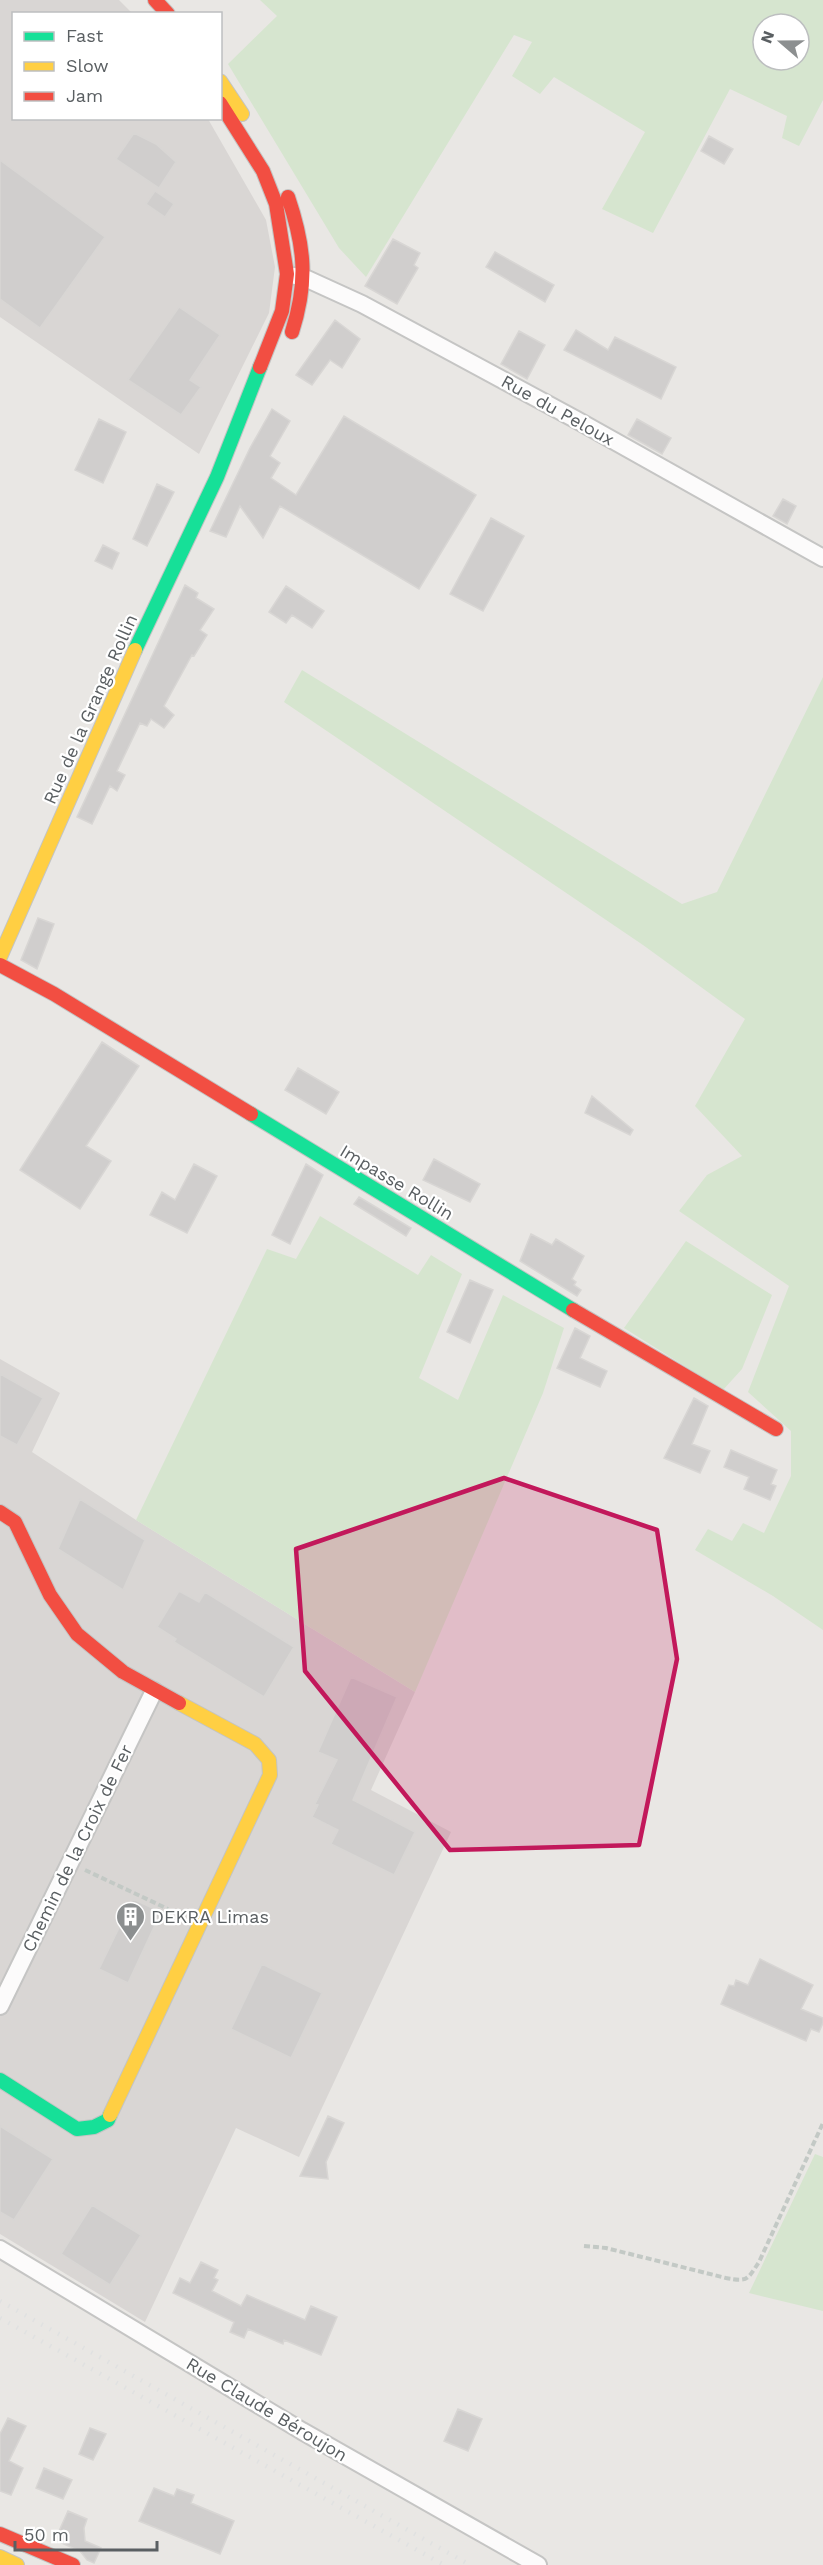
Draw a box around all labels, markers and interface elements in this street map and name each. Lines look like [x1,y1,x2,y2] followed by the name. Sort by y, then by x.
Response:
[12,12,222,120] legend
[751,12,811,72] north arrow
[66,25,104,46] text: Fast
[756,28,778,46] text: N
[66,55,109,76] text: Slow
[66,85,103,106] text: Jam
[498,370,618,450] street label: Rue du Peloux
[39,611,141,807] street label: Rue de la Grange Rollin
[336,1140,458,1224] street label: Impasse Rollin
[18,1741,136,1955] street label: Chemin de la Croix de Fer
[114,1900,146,1942] building icon: DEKRA Limas
[151,1906,269,1927] place label: DEKRA Limas
[183,2353,351,2465] street label: Rue Claude Béroujon
[15,2514,158,2552] scale bar
[24,2524,69,2545] text: 50 m

